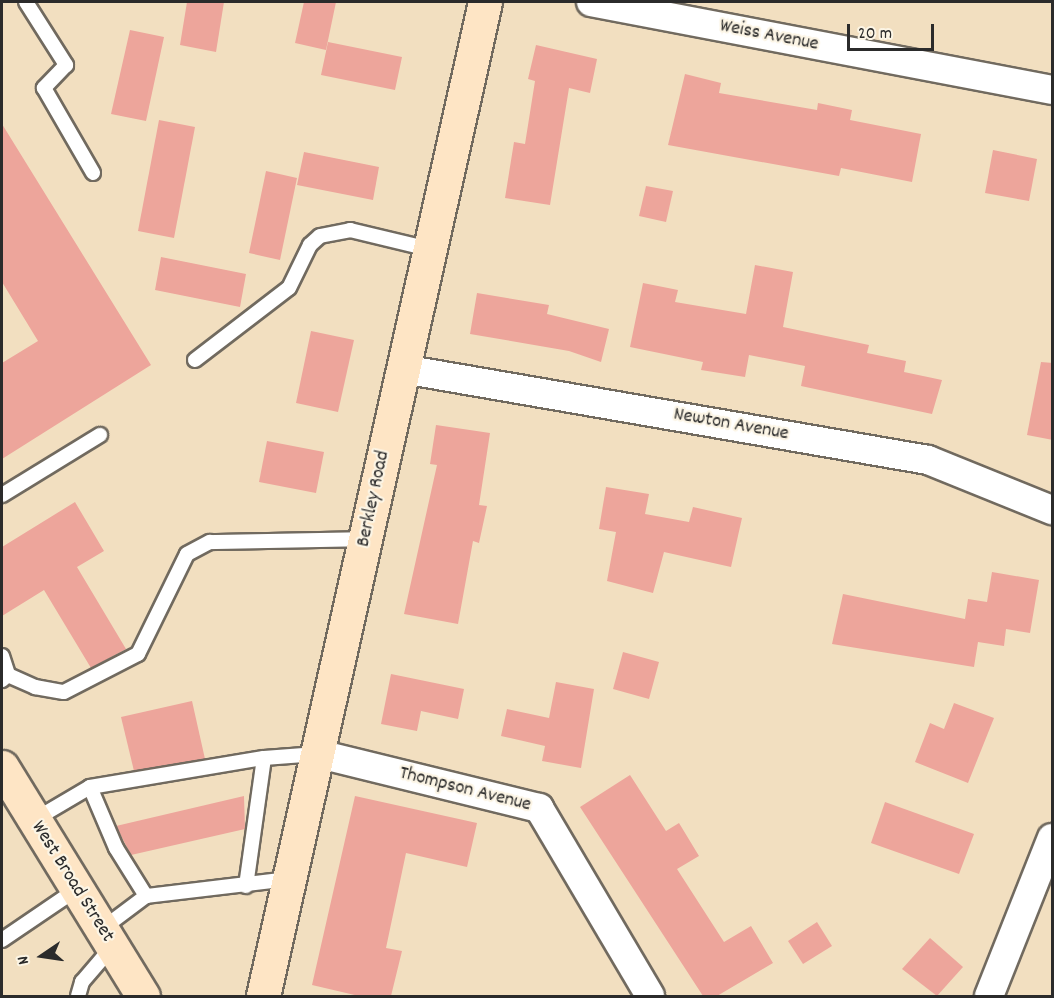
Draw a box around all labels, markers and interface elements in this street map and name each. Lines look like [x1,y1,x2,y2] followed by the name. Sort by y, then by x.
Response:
[850,12,937,50] scale bar
[718,15,820,57] street label: Weiss Avenue
[858,22,892,47] text: 20 m
[672,403,790,447] street label: Newton Avenue
[352,449,396,549] street label: Berkley Road
[397,762,533,818] street label: Thompson Avenue
[25,817,119,947] street label: West Broad Street
[12,926,72,986] north arrow
[12,954,36,967] text: N

